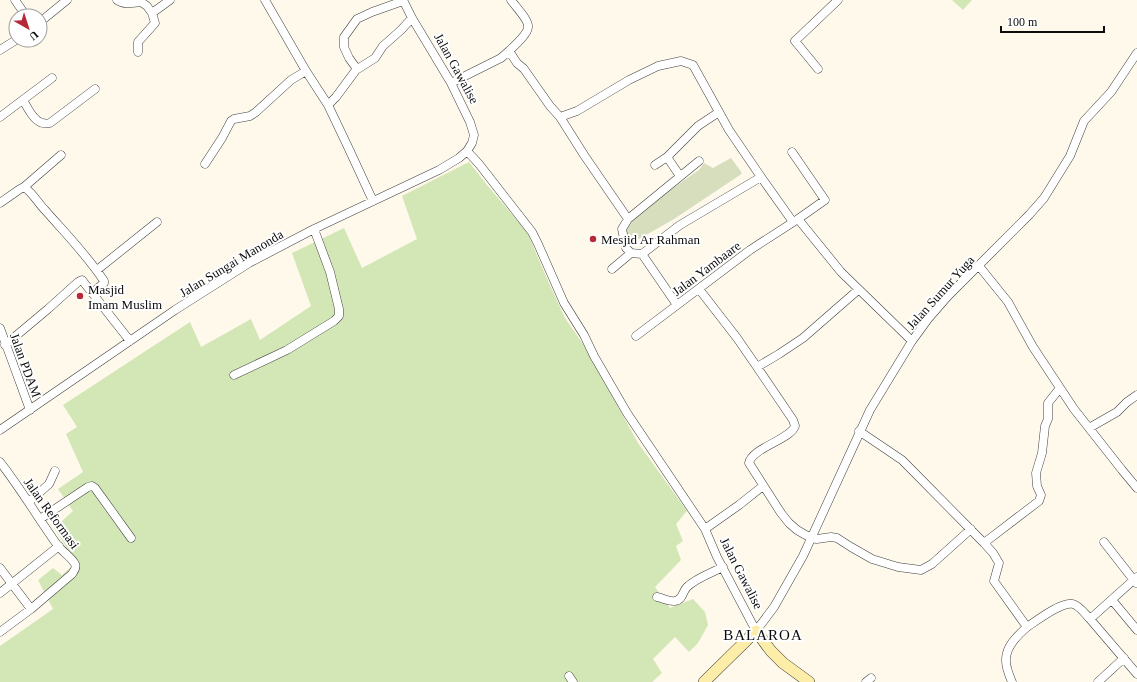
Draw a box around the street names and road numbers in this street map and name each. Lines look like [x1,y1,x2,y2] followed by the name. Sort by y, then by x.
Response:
[431,30,482,106] street label: Jalan Gawalise
[177,226,286,300] street label: Jalan Sungai Manonda
[669,238,744,299] street label: Jalan Yambaare
[903,252,978,332] street label: Jalan Sumur Yuga
[7,331,44,400] street label: Jalan PDAM
[21,475,83,552] street label: Jalan Reformasi
[717,535,766,612] street label: Jalan Gawalise

